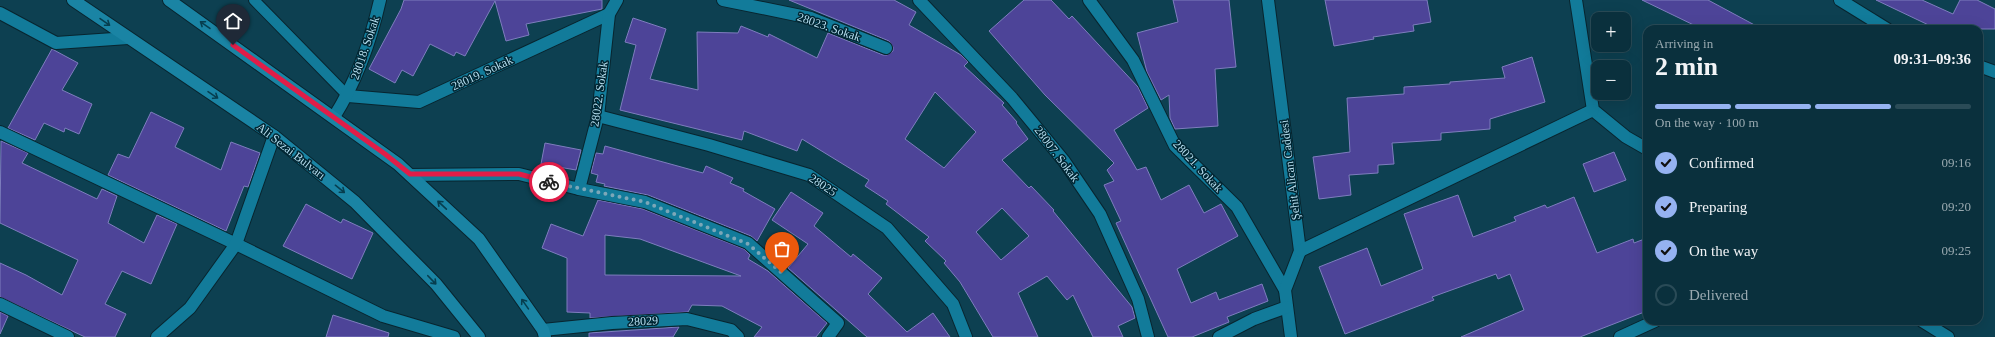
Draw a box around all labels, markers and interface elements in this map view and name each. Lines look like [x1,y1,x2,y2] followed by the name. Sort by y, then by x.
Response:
[216,4,250,45] pin
[222,10,244,32] icon: home
[796,10,862,44] street label: 28023. Sokak
[1591,12,1631,100] map controls
[1591,12,1631,52] button: +
[348,15,382,81] street label: 28018. Sokak
[100,18,111,26] one-way arrow
[199,21,210,29] one-way arrow
[1655,36,1713,51] text: Arriving in
[1894,51,1971,67] text: 09:31–09:36
[1655,52,1718,81] text: 2 min
[449,53,515,93] street label: 28019. Sokak
[587,60,611,128] street label: 28022. Sokak
[1591,60,1631,100] button: −
[207,91,218,99] one-way arrow
[1655,115,1759,130] text: On the way · 100 m
[1277,119,1303,221] street label: Şehit Alican Caddesi
[254,120,329,183] street label: Ali Sezai Bulvarı
[1032,123,1082,185] street label: 28007. Sokak
[1170,137,1226,195] street label: 28021. Sokak
[1655,152,1677,174] icon: check
[1689,155,1754,171] text: Confirmed
[1941,155,1971,170] text: 09:16
[529,162,569,202] courier
[538,171,560,193] icon: bike
[807,171,839,199] street label: 28025
[334,185,345,194] one-way arrow
[1655,196,1677,218] icon: check
[1689,199,1747,215] text: Preparing
[1941,199,1971,214] text: 09:20
[437,200,447,209] one-way arrow
[765,232,799,273] pin
[771,238,793,260] icon: bag
[1655,240,1677,262] icon: check
[1689,243,1758,259] text: On the way
[1941,243,1971,258] text: 09:25
[428,275,437,285] one-way arrow
[1689,287,1748,303] text: Delivered
[521,299,529,310] one-way arrow
[628,313,658,329] street label: 28029

